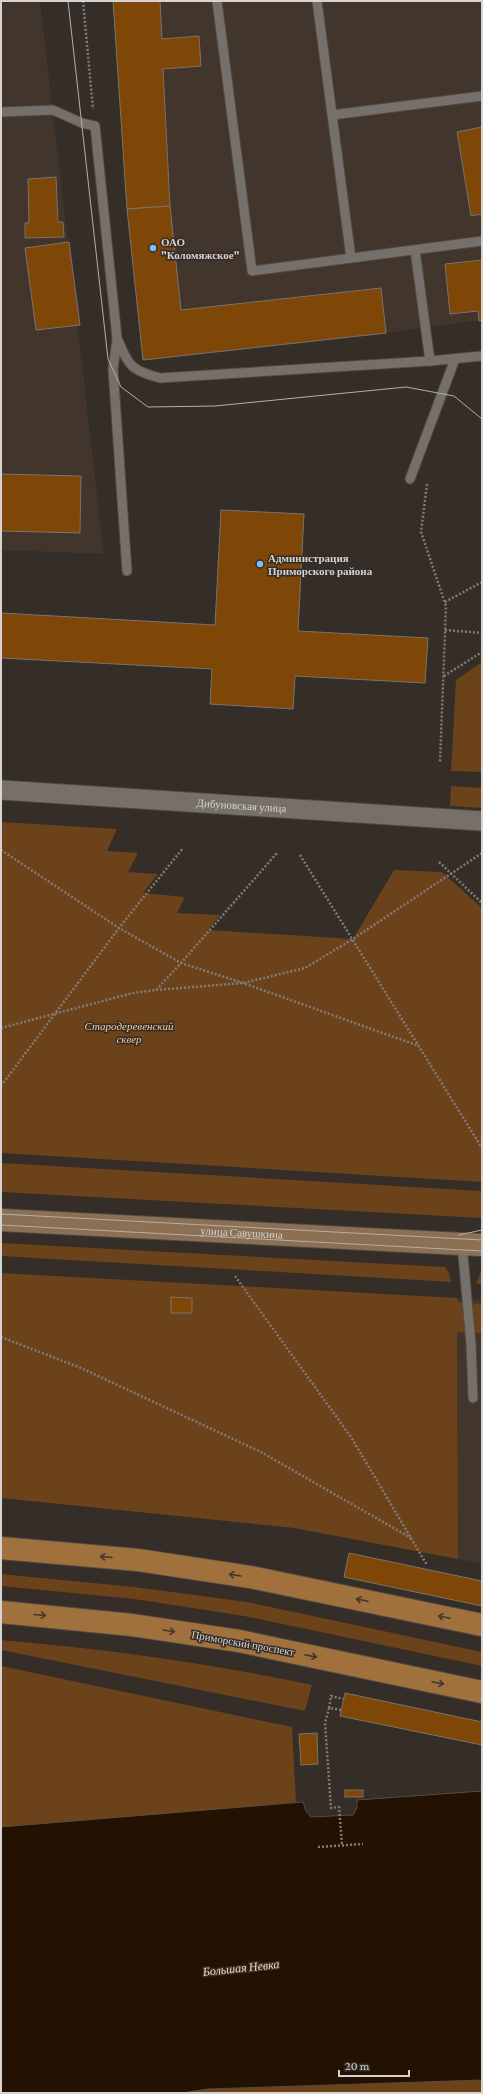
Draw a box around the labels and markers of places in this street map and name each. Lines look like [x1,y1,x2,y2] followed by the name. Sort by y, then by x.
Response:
[161,236,240,261] place label: ОАО "Коломяжское"
[148,243,158,253] marker: ОАО "Коломяжское"
[268,552,373,577] place label: Администрация Приморского района
[255,559,265,569] marker: Администрация Приморского района

